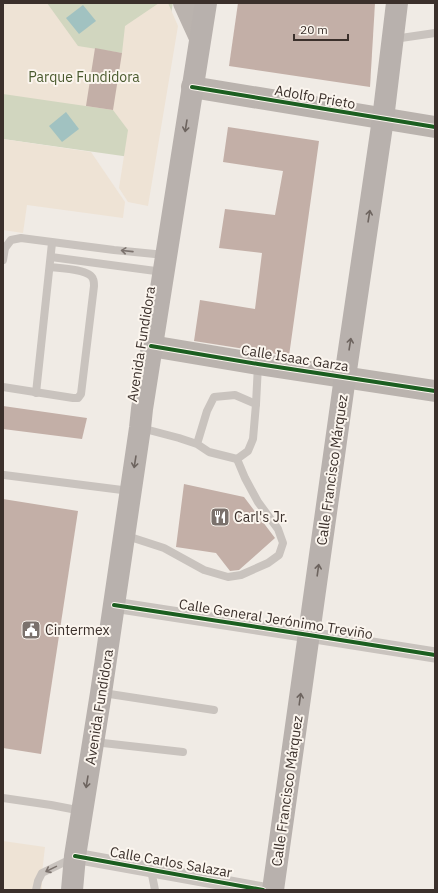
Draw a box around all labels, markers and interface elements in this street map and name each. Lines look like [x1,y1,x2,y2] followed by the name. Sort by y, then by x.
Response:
[294,16,348,42] scale bar
[300,22,328,37] text: 20 m
[28,68,140,86] park label: Parque Fundidora
[273,81,357,113] street label: Adolfo Prieto
[182,119,190,132] one-way arrow
[365,210,373,223] one-way arrow
[121,248,134,255] one-way arrow
[123,284,159,403] street label: Avenida Fundidora
[346,338,354,351] one-way arrow
[240,341,351,375] street label: Calle Isaac Garza
[312,393,352,547] street label: Calle Francisco Márquez
[131,455,139,468] one-way arrow
[209,506,231,528] restaurant icon: Carl's Jr.
[234,508,288,526] place label: Carl's Jr.
[314,564,322,577] one-way arrow
[178,595,374,643] street label: Calle General Jerónimo Treviño
[20,619,42,641] public building icon: Cintermex
[45,621,110,639] place label: Cintermex
[81,647,117,766] street label: Avenida Fundidora
[296,693,304,706] one-way arrow
[267,714,307,868] street label: Calle Francisco Márquez
[83,775,91,788] one-way arrow
[108,842,234,882] street label: Calle Carlos Salazar
[45,866,57,873] one-way arrow

